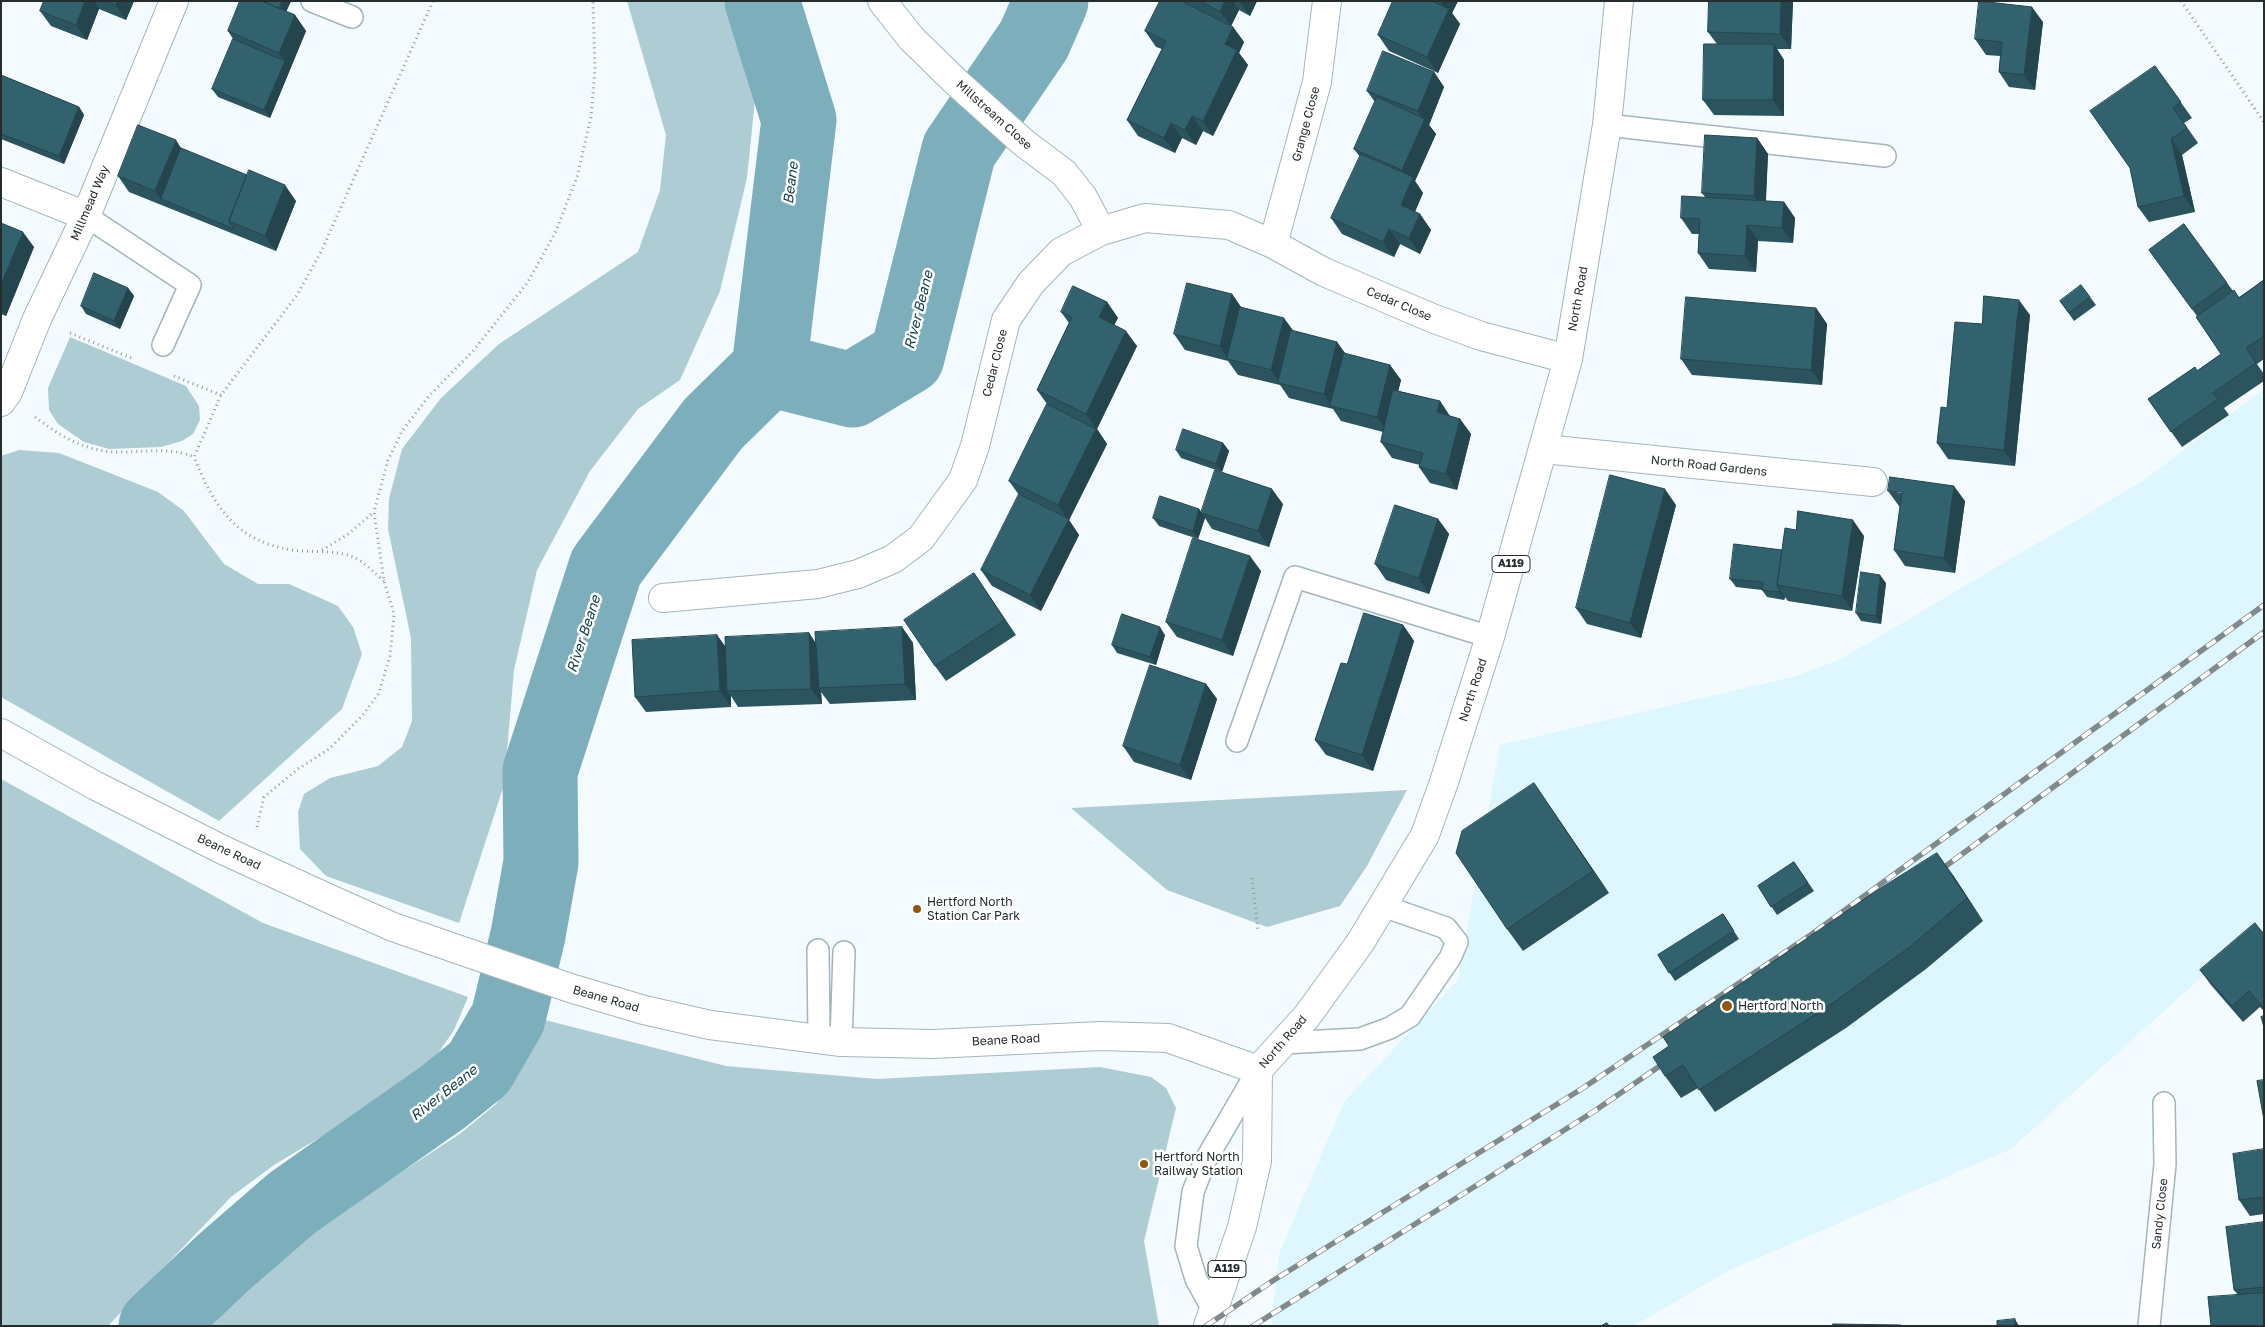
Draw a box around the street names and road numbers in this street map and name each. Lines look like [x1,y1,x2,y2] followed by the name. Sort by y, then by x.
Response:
[953,77,1035,153] street label: Millstream Close
[1289,85,1323,163] street label: Grange Close
[68,163,112,243] street label: Millmead Way
[1565,265,1591,333] street label: North Road
[1364,284,1434,324] street label: Cedar Close
[980,328,1010,398] street label: Cedar Close
[1650,453,1768,479] street label: North Road Gardens
[1492,556,1530,572] road number: A119
[1456,656,1490,724] street label: North Road
[195,831,263,873] street label: Beane Road
[571,983,641,1015] street label: Beane Road
[1256,1012,1310,1072] street label: North Road
[971,1031,1041,1049] street label: Beane Road
[2149,1178,2171,1250] street label: Sandy Close
[1208,1260,1246,1278] road number: A119

